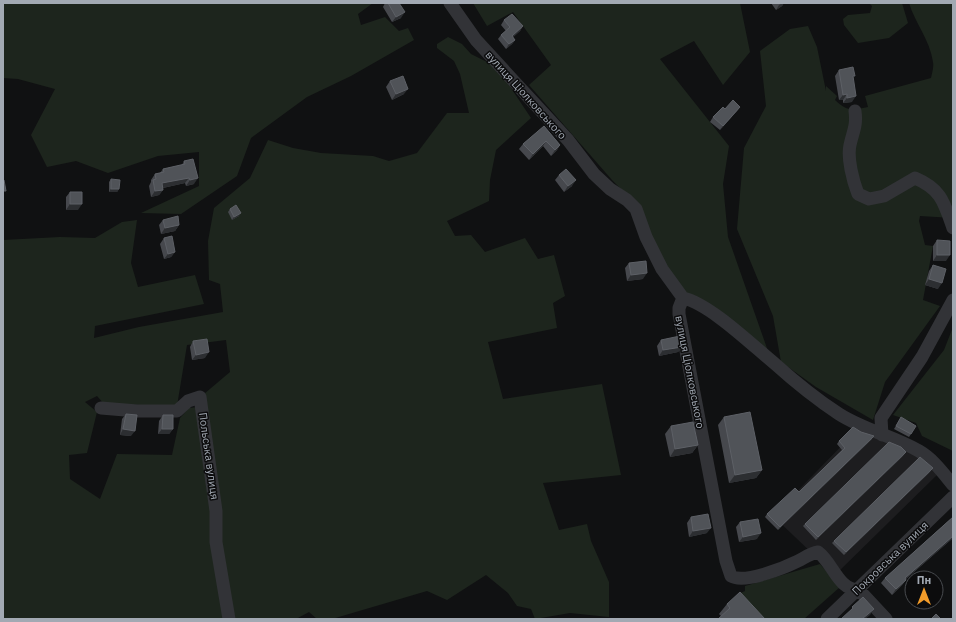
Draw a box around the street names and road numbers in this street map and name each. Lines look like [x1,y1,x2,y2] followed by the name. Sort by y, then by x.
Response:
[483,48,569,142] street label: вулиця Ціолковського
[672,314,708,430] street label: вулиця Ціолковського
[196,412,222,500] street label: Польська вулиця
[849,518,931,598] street label: Покровська вулиця

